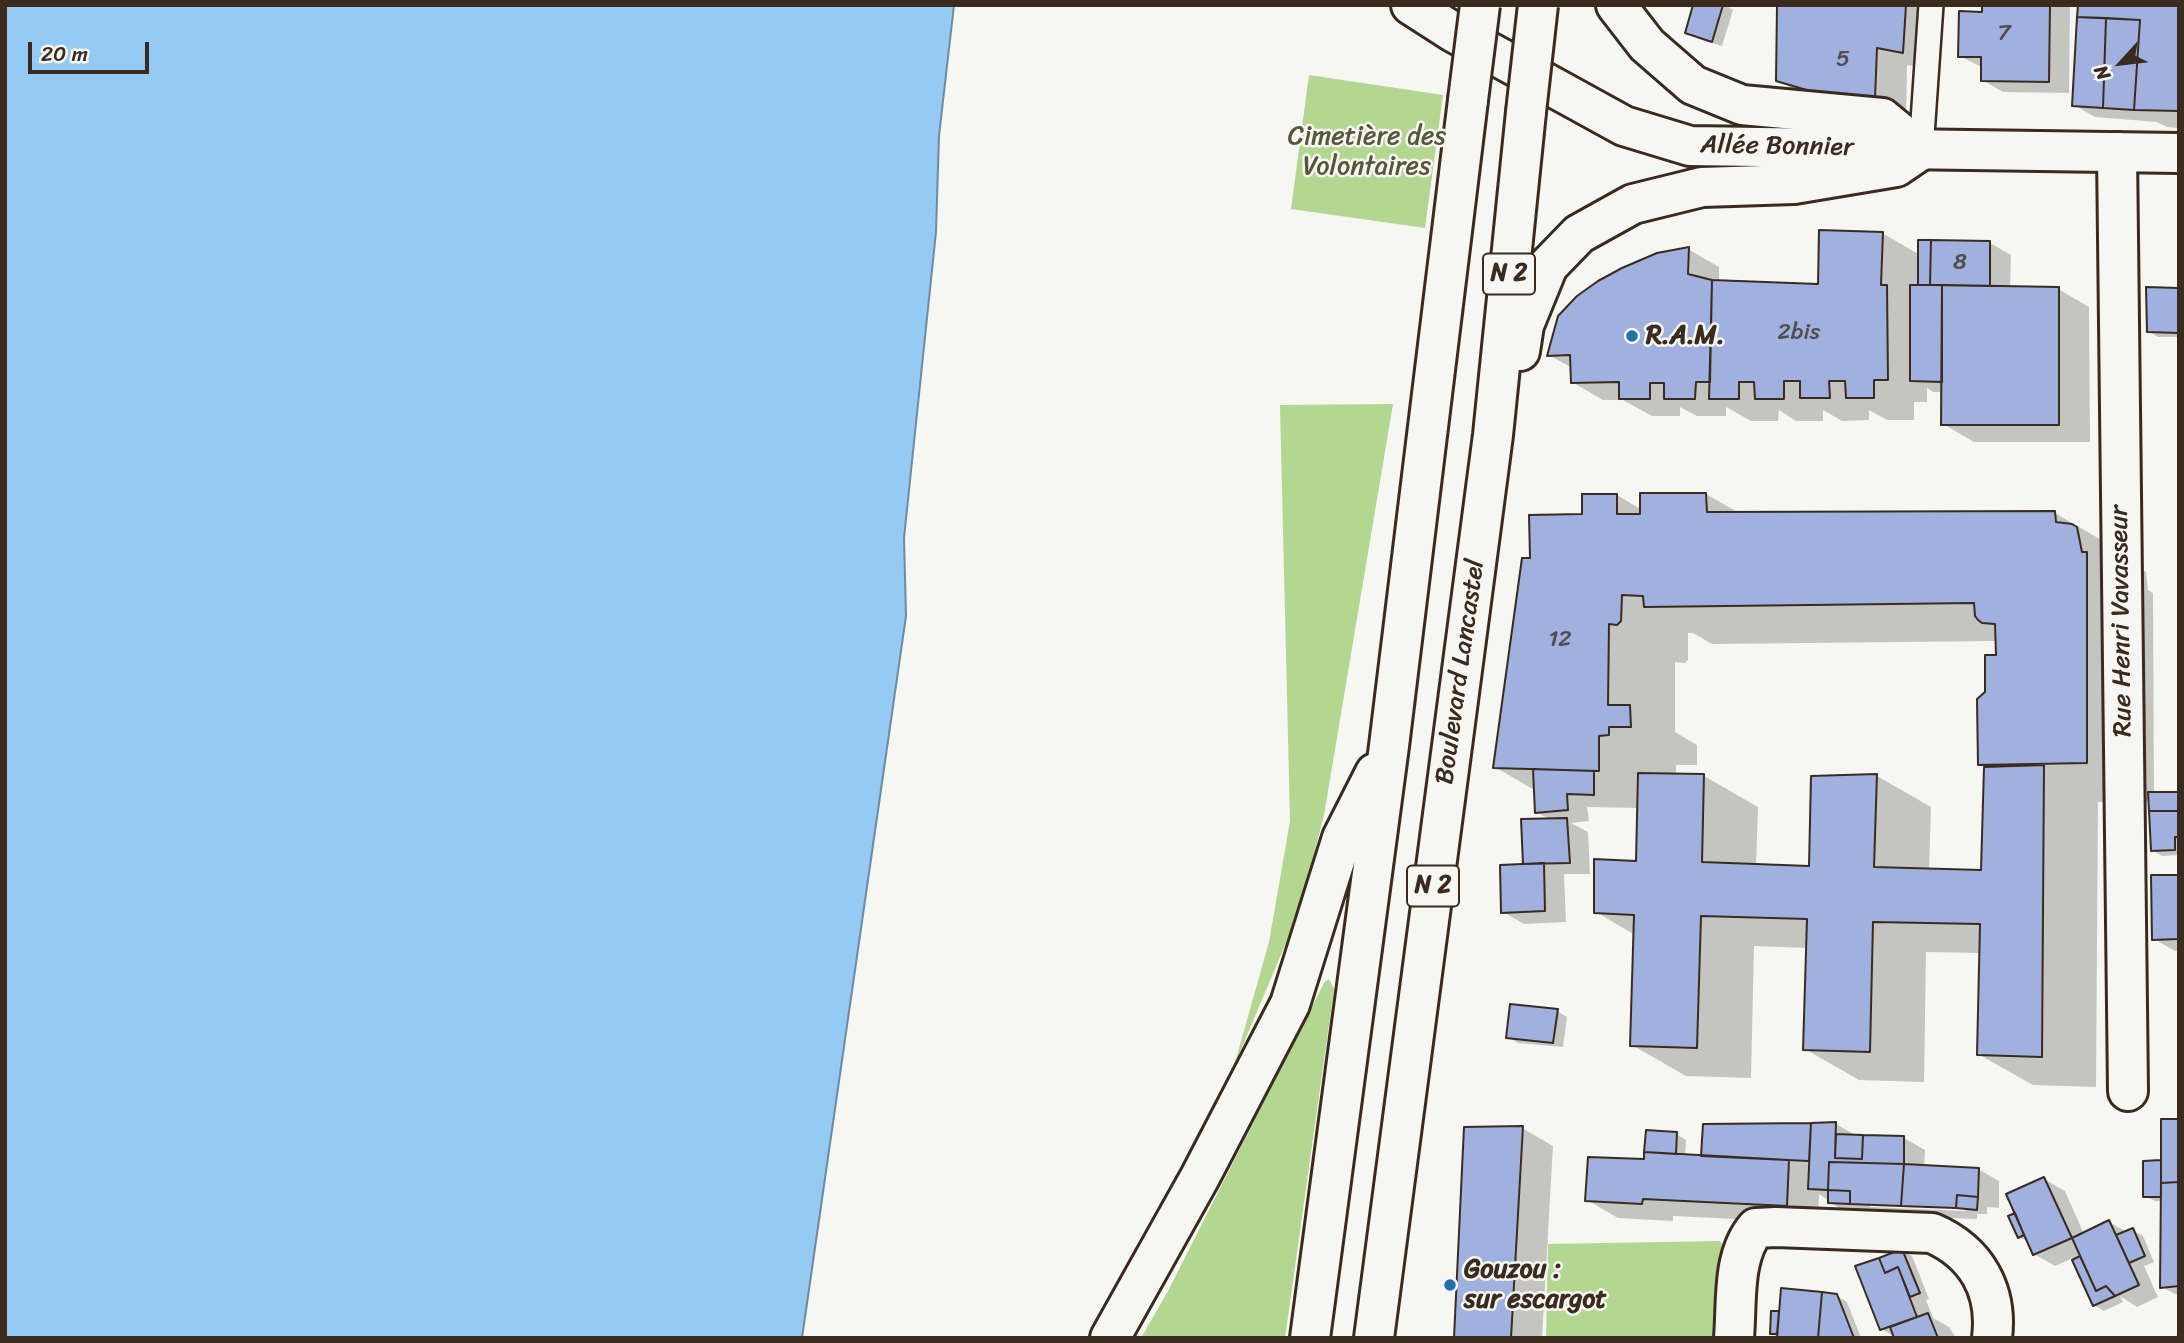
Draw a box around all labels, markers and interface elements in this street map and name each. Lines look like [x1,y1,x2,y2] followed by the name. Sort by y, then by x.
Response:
[1997,20,2011,48] house number: 7
[32,28,152,72] scale bar
[2086,28,2156,98] north arrow
[41,35,88,73] text: 20 m
[1836,46,1850,74] house number: 5
[2084,59,2120,86] text: N
[1288,121,1446,182] park label: Cimetière des Volontaires
[1700,130,1854,164] street label: Allée Bonnier
[1953,249,1967,277] house number: 8
[1483,254,1535,295] road number: N 2
[1778,319,1820,347] house number: 2bis
[1646,320,1725,352] place label: R.A.M.
[1624,328,1640,344] marker: R.A.M.
[2104,505,2140,737] street label: Rue Henri Vavasseur
[1430,558,1492,786] street label: Boulevard Lancastel
[1548,626,1572,654] house number: 12
[1407,866,1459,906] road number: N 2
[1464,1254,1607,1316] place label: Gouzou : sur escargot
[1442,1277,1458,1293] marker: Gouzou : sur escargot

